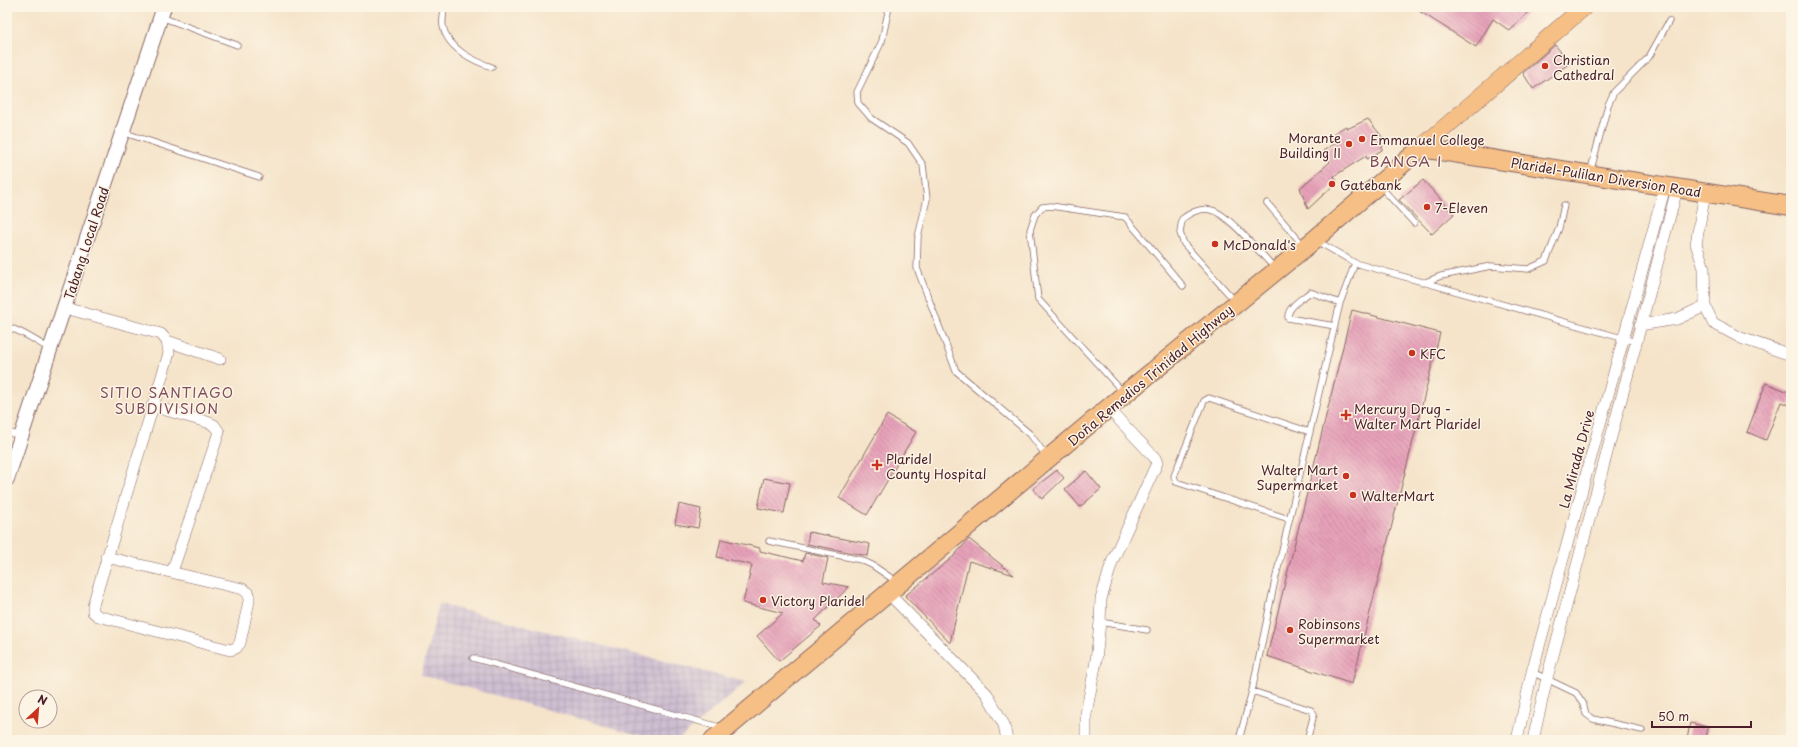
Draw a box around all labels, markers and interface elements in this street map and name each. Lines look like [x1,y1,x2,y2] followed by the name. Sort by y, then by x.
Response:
[1553,50,1615,84] place label: Christian Cathedral
[1540,61,1550,71] marker: Christian Cathedral
[1278,128,1341,162] place label: Morante Building II
[1370,130,1485,149] place label: Emmanuel College
[1357,134,1367,144] marker: Emmanuel College
[1344,139,1354,149] marker: Morante Building II
[1369,149,1443,172] district label: BANGA I
[1510,153,1702,201] street label: Plaridel-Pulilan Diversion Road
[1340,175,1402,194] place label: Gatebank
[1327,179,1337,189] marker: Gatebank
[59,184,113,302] street label: Tabang Local Road
[1435,198,1488,217] place label: 7-Eleven
[1422,202,1432,212] marker: 7-Eleven
[1223,235,1296,254] place label: McDonald's
[1210,239,1220,249] marker: McDonald's
[1063,300,1237,450] street label: Doña Remedios Trinidad Highway
[1420,344,1446,363] place label: KFC
[1407,348,1417,358] marker: KFC
[100,382,234,419] district label: SITIO SANTIAGO SUBDIVISION
[1354,399,1481,433] place label: Mercury Drug - Walter Mart Plaridel
[1554,408,1598,510] street label: La Mirada Drive
[1341,410,1351,420] marker: Mercury Drug - Walter Mart Plaridel
[886,449,986,483] place label: Plaridel County Hospital
[871,459,883,471] marker: Plaridel County Hospital
[1256,460,1338,494] place label: Walter Mart Supermarket
[1341,471,1351,481] marker: Walter Mart Supermarket
[1361,486,1435,505] place label: WalterMart
[1348,490,1358,500] marker: WalterMart
[771,591,865,610] place label: Victory Plaridel
[758,595,768,605] marker: Victory Plaridel
[1298,614,1380,648] place label: Robinsons Supermarket
[1285,625,1295,635] marker: Robinsons Supermarket
[18,689,58,729] north arrow
[35,690,51,709] text: N
[1652,703,1751,729] scale bar
[1658,707,1689,725] text: 50 m

